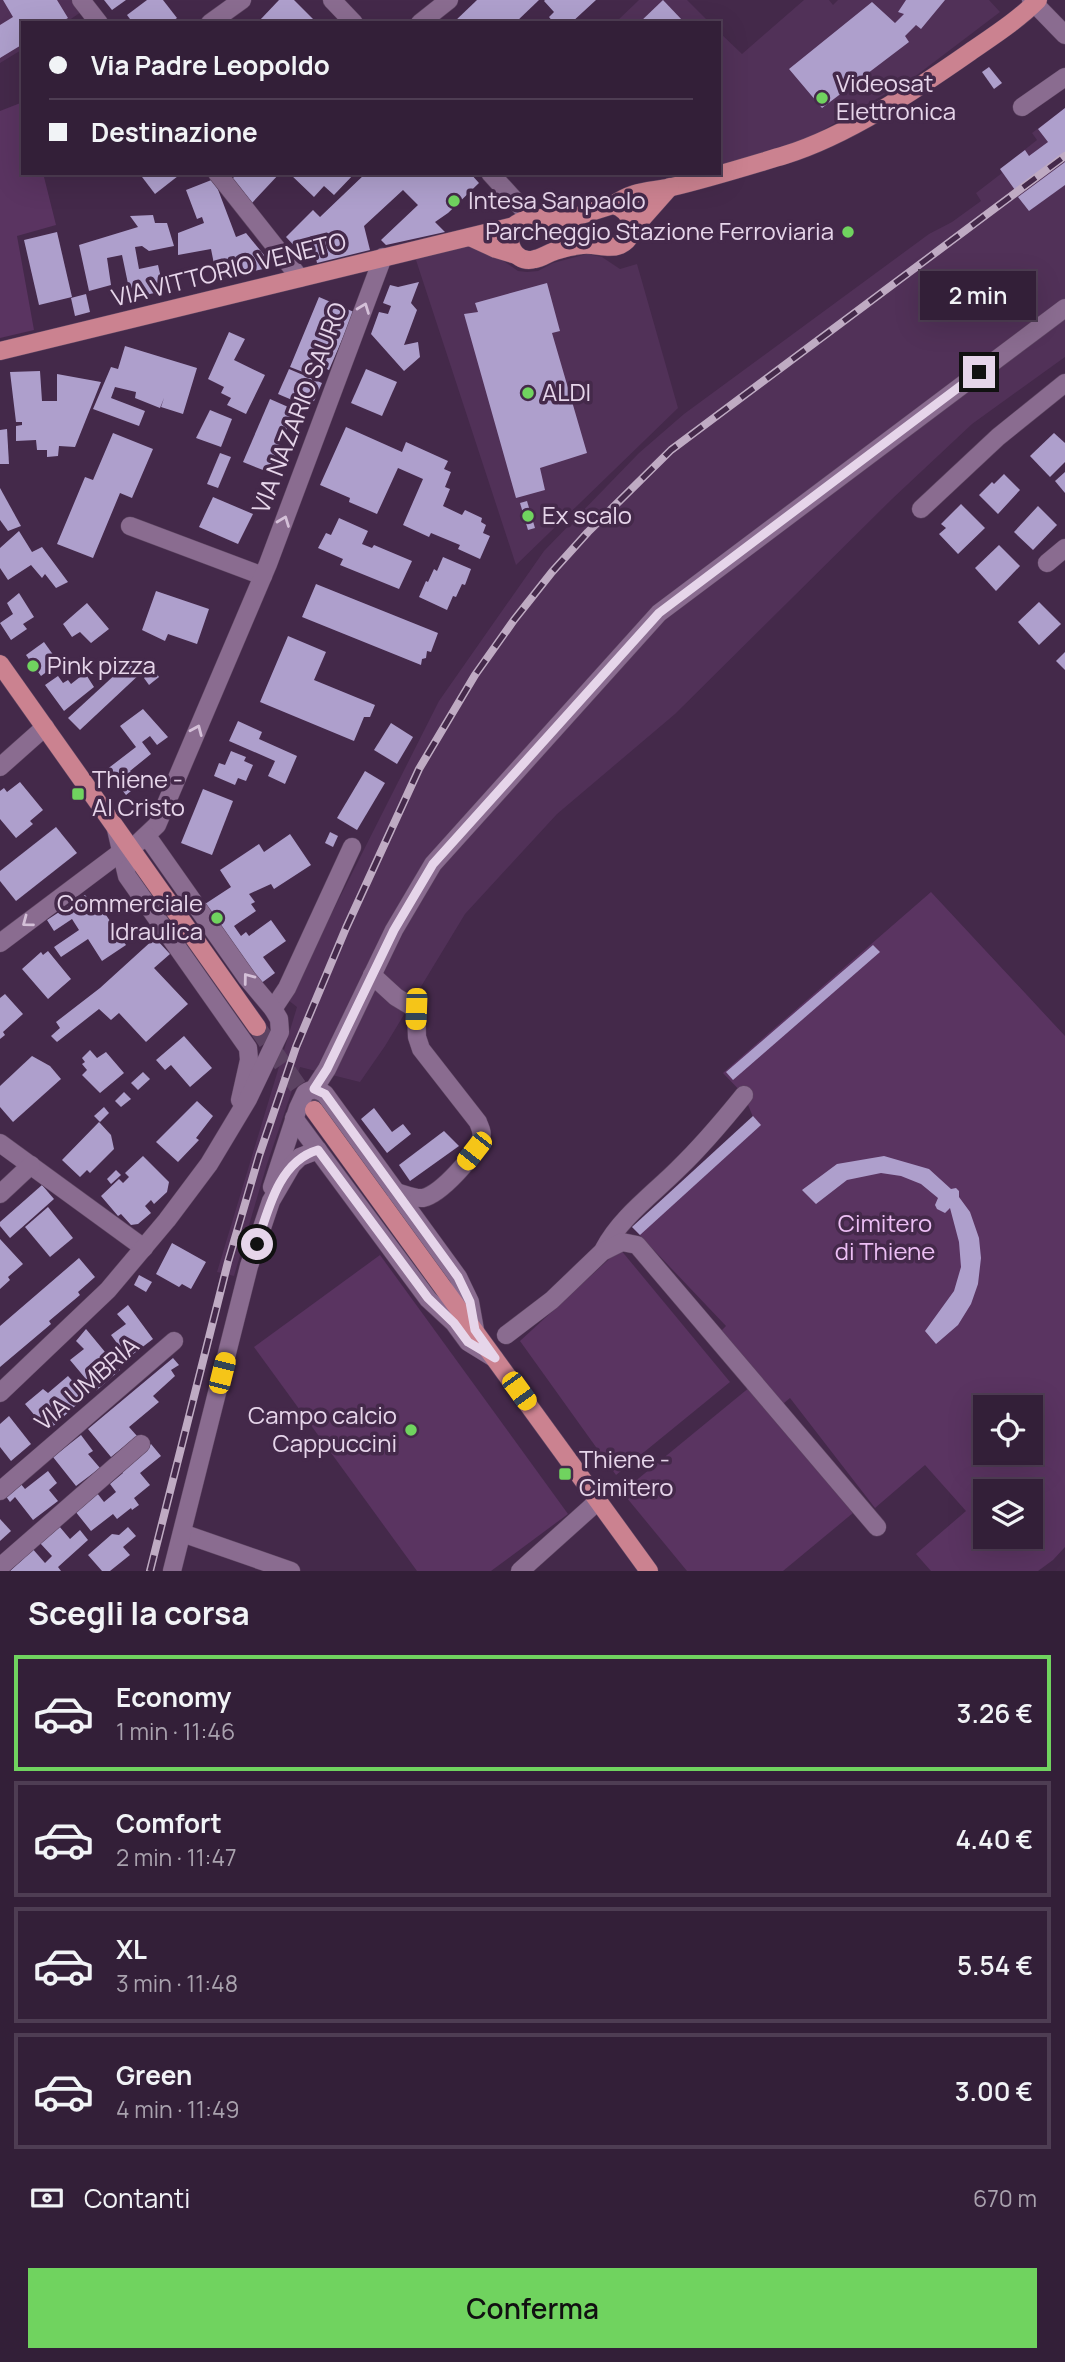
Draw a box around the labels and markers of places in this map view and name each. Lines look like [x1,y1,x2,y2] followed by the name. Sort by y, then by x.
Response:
[836,66,956,127] place label: Videosat Elettronica
[814,90,830,106] marker: Videosat Elettronica
[468,183,646,216] place label: Intesa Sanpaolo
[446,193,462,209] marker: Intesa Sanpaolo
[485,214,834,247] place label: Parcheggio Stazione Ferroviaria
[840,224,856,240] marker: Parcheggio Stazione Ferroviaria
[542,375,591,408] place label: ALDI
[520,385,536,401] marker: ALDI
[542,498,632,531] place label: Ex scalo
[520,508,536,524] marker: Ex scalo
[47,648,156,681] place label: Pink pizza
[25,658,41,674] marker: Pink pizza
[92,762,185,823] place label: Thiene - Al Cristo
[70,786,86,802] marker: Thiene - Al Cristo
[57,886,203,947] place label: Commerciale Idraulica
[209,910,225,926] marker: Commerciale Idraulica
[248,1398,397,1459] place label: Campo calcio Cappuccini
[403,1422,419,1438] marker: Campo calcio Cappuccini
[579,1442,674,1503] place label: Thiene - Cimitero
[557,1466,573,1482] marker: Thiene - Cimitero

